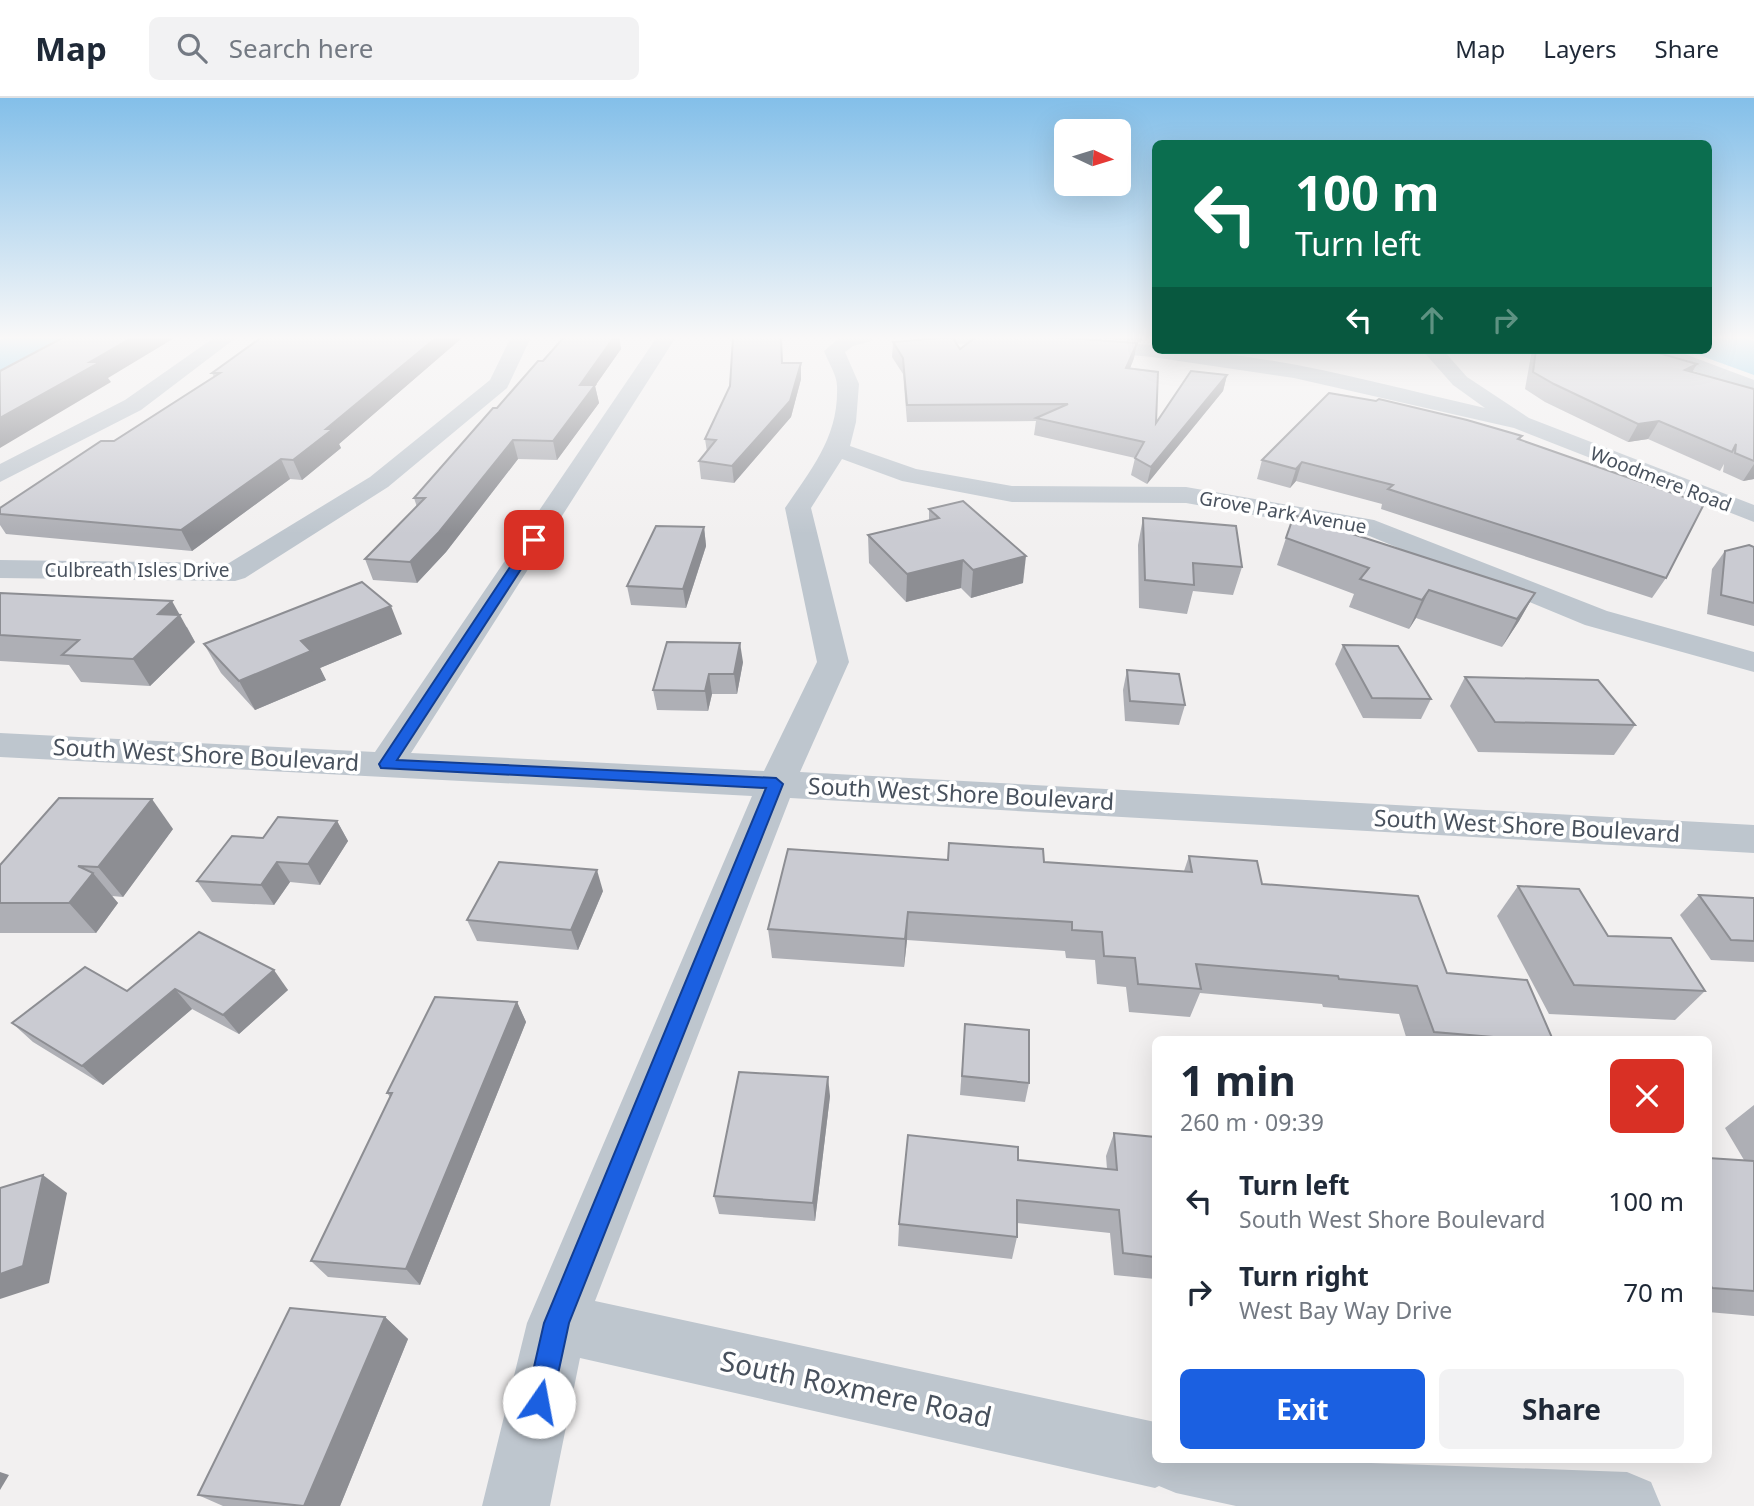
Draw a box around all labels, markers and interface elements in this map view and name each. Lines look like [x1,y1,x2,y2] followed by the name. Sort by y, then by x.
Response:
[149,17,639,80] search box
[35,26,107,71] text: Map
[173,29,211,67] icon: search
[229,30,373,66] text: Search here
[1455,32,1505,65] text: Map
[1543,32,1617,65] text: Layers
[1655,32,1719,65] text: Share
[1054,119,1130,196] north arrow
[1054,119,1131,196] map controls
[1295,159,1440,225] text: 100 m
[1180,168,1271,259] icon: left
[1295,222,1421,265] text: Turn left
[1340,301,1378,339] icon: left
[1413,301,1451,339] icon: ahead
[1486,301,1524,339] icon: right
[1587,440,1735,518] street label: Woodmere Road
[1197,484,1369,540] street label: Grove Park Avenue
[504,510,564,570] pin
[515,521,553,559] icon: arrive
[45,557,229,583] street label: Culbreath Isles Drive
[52,730,360,778] street label: South West Shore Boulevard
[807,769,1115,817] street label: South West Shore Boulevard
[1373,801,1681,849] street label: South West Shore Boulevard
[1180,1051,1296,1108] text: 1 min
[1610,1059,1684,1133] button: close
[1180,1106,1324,1138] text: 260 m · 09:39
[1239,1167,1350,1203] text: Turn left
[1180,1182,1218,1220] icon: left
[1608,1183,1684,1219] text: 100 m
[1239,1203,1546,1235] text: South West Shore Boulevard
[1239,1258,1369,1294] text: Turn right
[1180,1273,1218,1311] icon: right
[1623,1274,1684,1310] text: 70 m
[1239,1294,1452,1326] text: West Bay Way Drive
[717,1341,995,1435] street label: South Roxmere Road
[502,1365,576,1439] position arrow
[1180,1369,1425,1449] button: Exit
[1439,1369,1684,1449] button: Share

